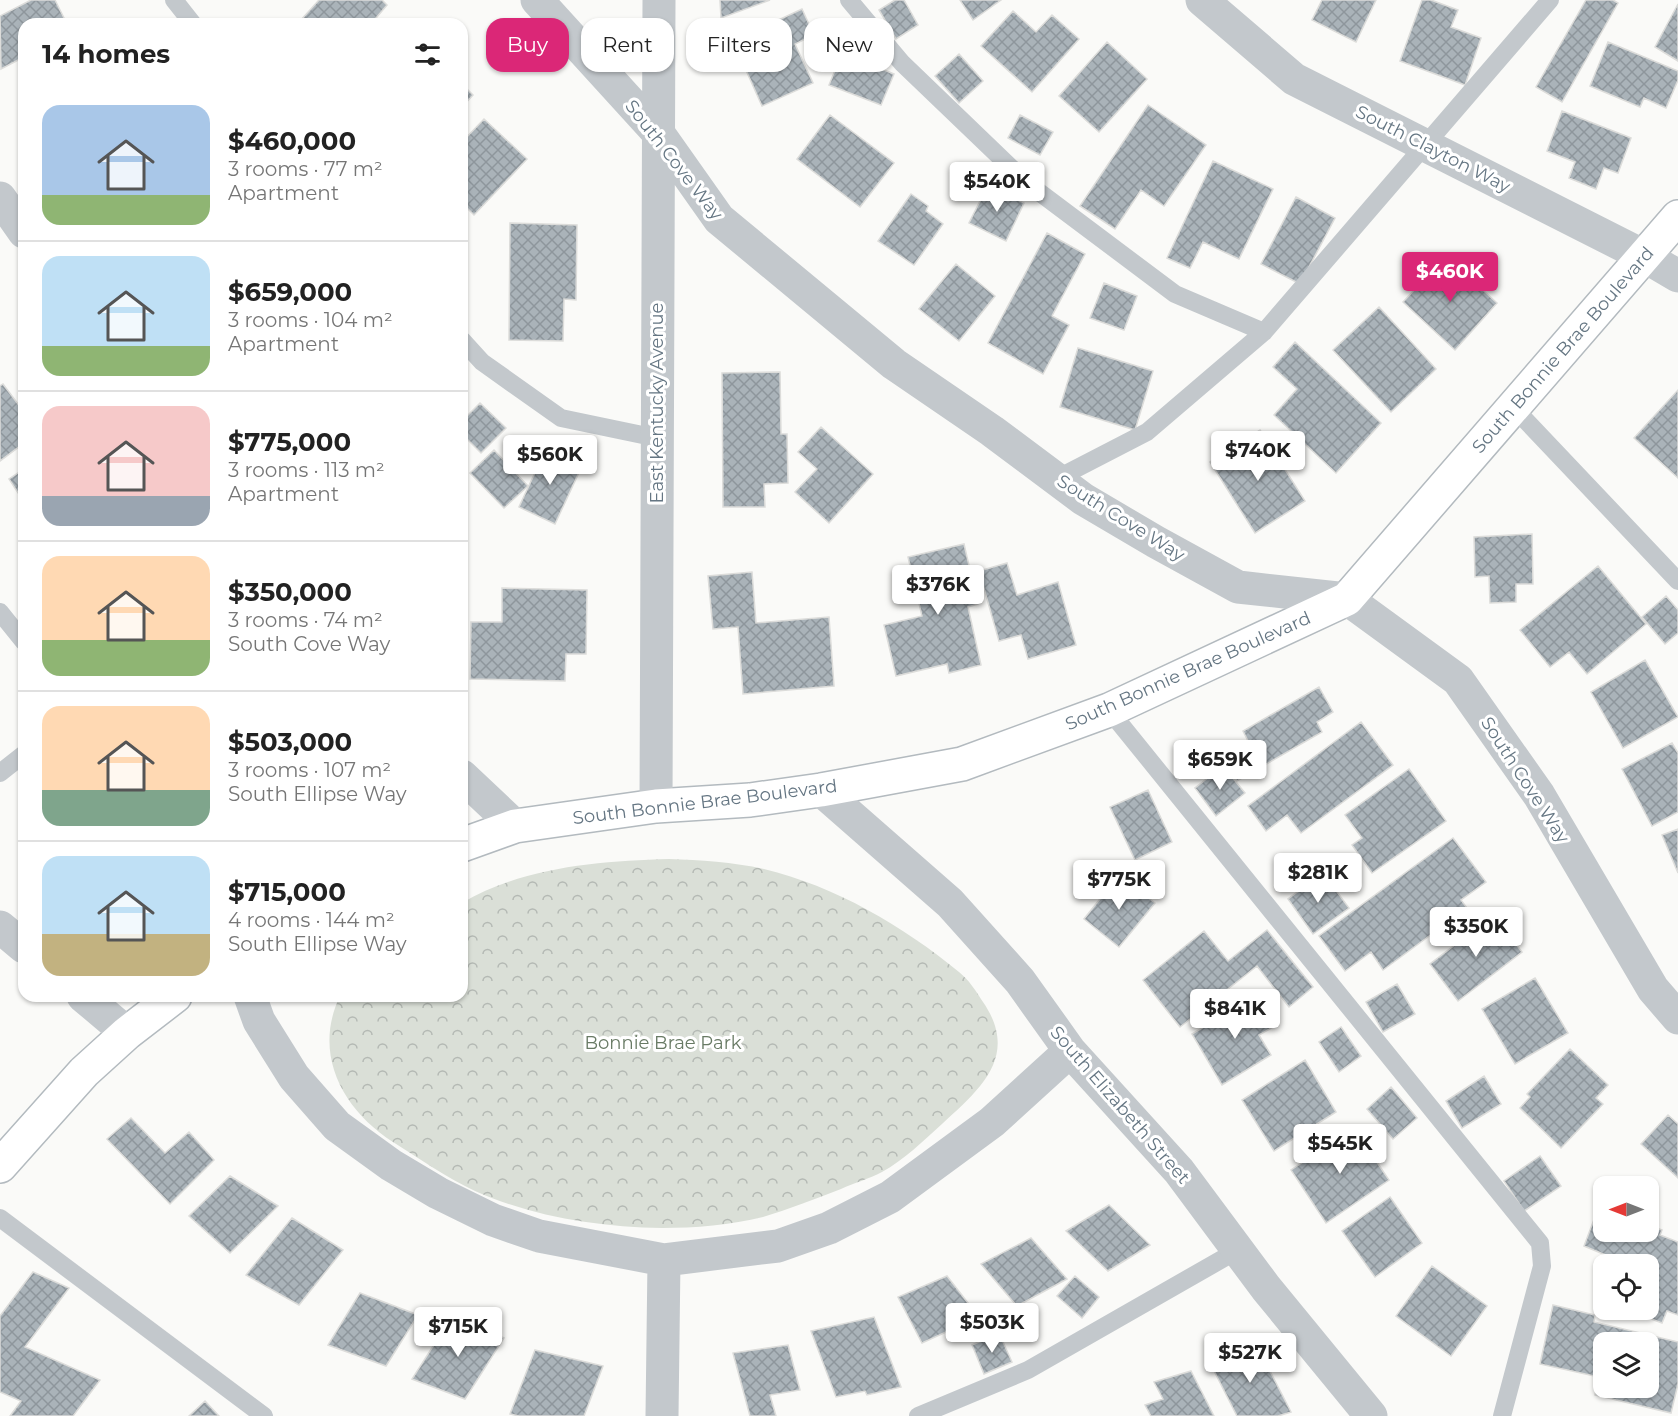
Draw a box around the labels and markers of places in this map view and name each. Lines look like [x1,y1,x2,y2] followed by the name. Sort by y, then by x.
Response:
[955,162,1039,213] pin: $540K
[1408,252,1492,303] pin: $460K
[1216,431,1300,482] pin: $740K
[508,435,592,486] pin: $560K
[896,565,980,616] pin: $376K
[1178,740,1262,791] pin: $659K
[1276,853,1360,904] pin: $281K
[1077,860,1161,911] pin: $775K
[1434,907,1518,958] pin: $350K
[1193,989,1277,1040] pin: $841K
[1298,1124,1382,1175] pin: $545K
[950,1303,1034,1354] pin: $503K
[416,1307,500,1358] pin: $715K
[1208,1333,1292,1384] pin: $527K

